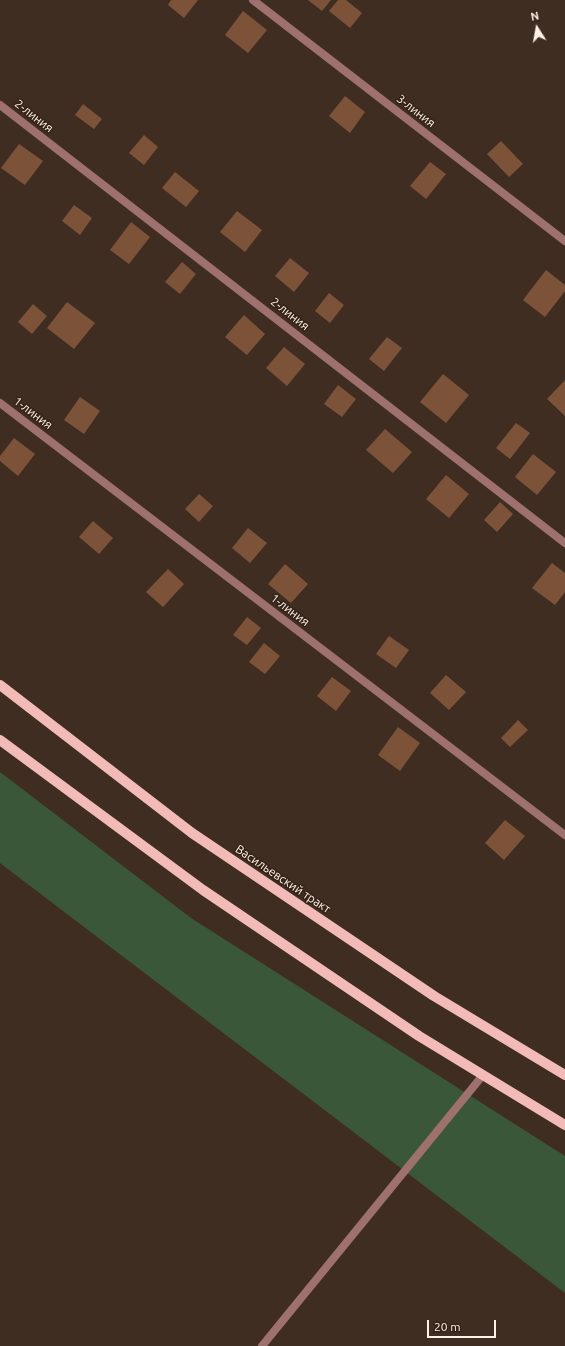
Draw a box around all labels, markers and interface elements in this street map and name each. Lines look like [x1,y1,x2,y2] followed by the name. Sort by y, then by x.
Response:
[517,8,557,48] north arrow
[530,10,540,23] text: N
[394,91,438,131] street label: 3-линия
[12,96,56,136] street label: 2-линия
[268,294,312,334] street label: 2-линия
[11,394,55,432] street label: 1-линия
[268,591,312,629] street label: 1-линия
[233,842,333,916] street label: Васильевский тракт
[429,1312,498,1338] scale bar
[434,1320,461,1333] text: 20 m

